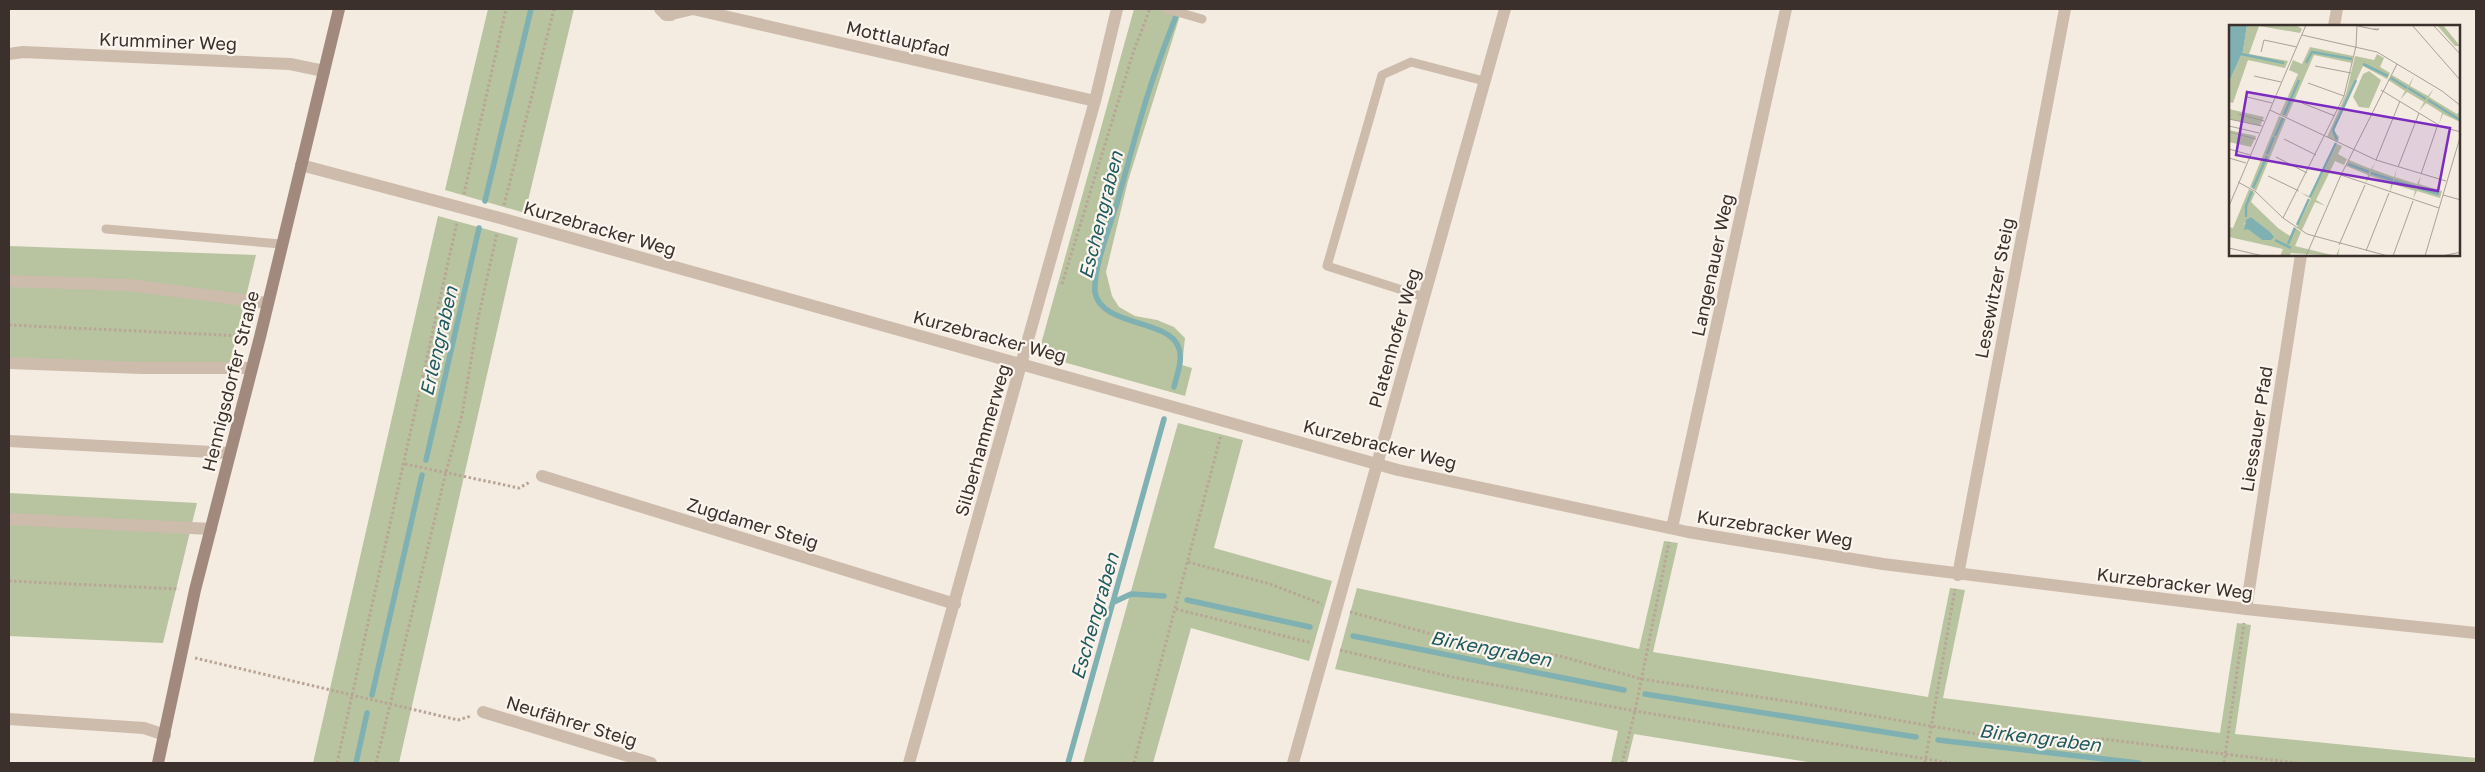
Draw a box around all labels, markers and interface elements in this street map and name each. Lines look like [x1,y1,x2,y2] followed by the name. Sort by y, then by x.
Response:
[844,15,952,61] street label: Mottlaupfad
[2229,25,2460,256] inset map
[99,28,237,54] street label: Krumminer Weg
[1073,148,1127,281] water label: Eschengraben
[1686,192,1738,338] street label: Langenauer Weg
[521,196,679,260] street label: Kurzebracker Weg
[1970,216,2018,360] street label: Lesewitzer Steig
[1364,266,1424,410] street label: Platenhofer Weg
[414,283,462,398] water label: Erlengraben
[197,288,263,474] street label: Hennigsdorfer Straße
[911,305,1069,367] street label: Kurzebracker Weg
[950,361,1014,519] street label: Silberhammerweg
[2235,365,2277,493] street label: Liessauer Pfad
[1301,414,1459,474] street label: Kurzebracker Weg
[685,493,821,553] street label: Zugdamer Steig
[1695,505,1855,551] street label: Kurzebracker Weg
[1065,549,1123,682] water label: Eschengraben
[2095,562,2255,604] street label: Kurzebracker Weg
[1429,625,1555,671] water label: Birkengraben
[504,691,640,751] street label: Neufährer Steig
[1978,718,2103,756] water label: Birkengraben

